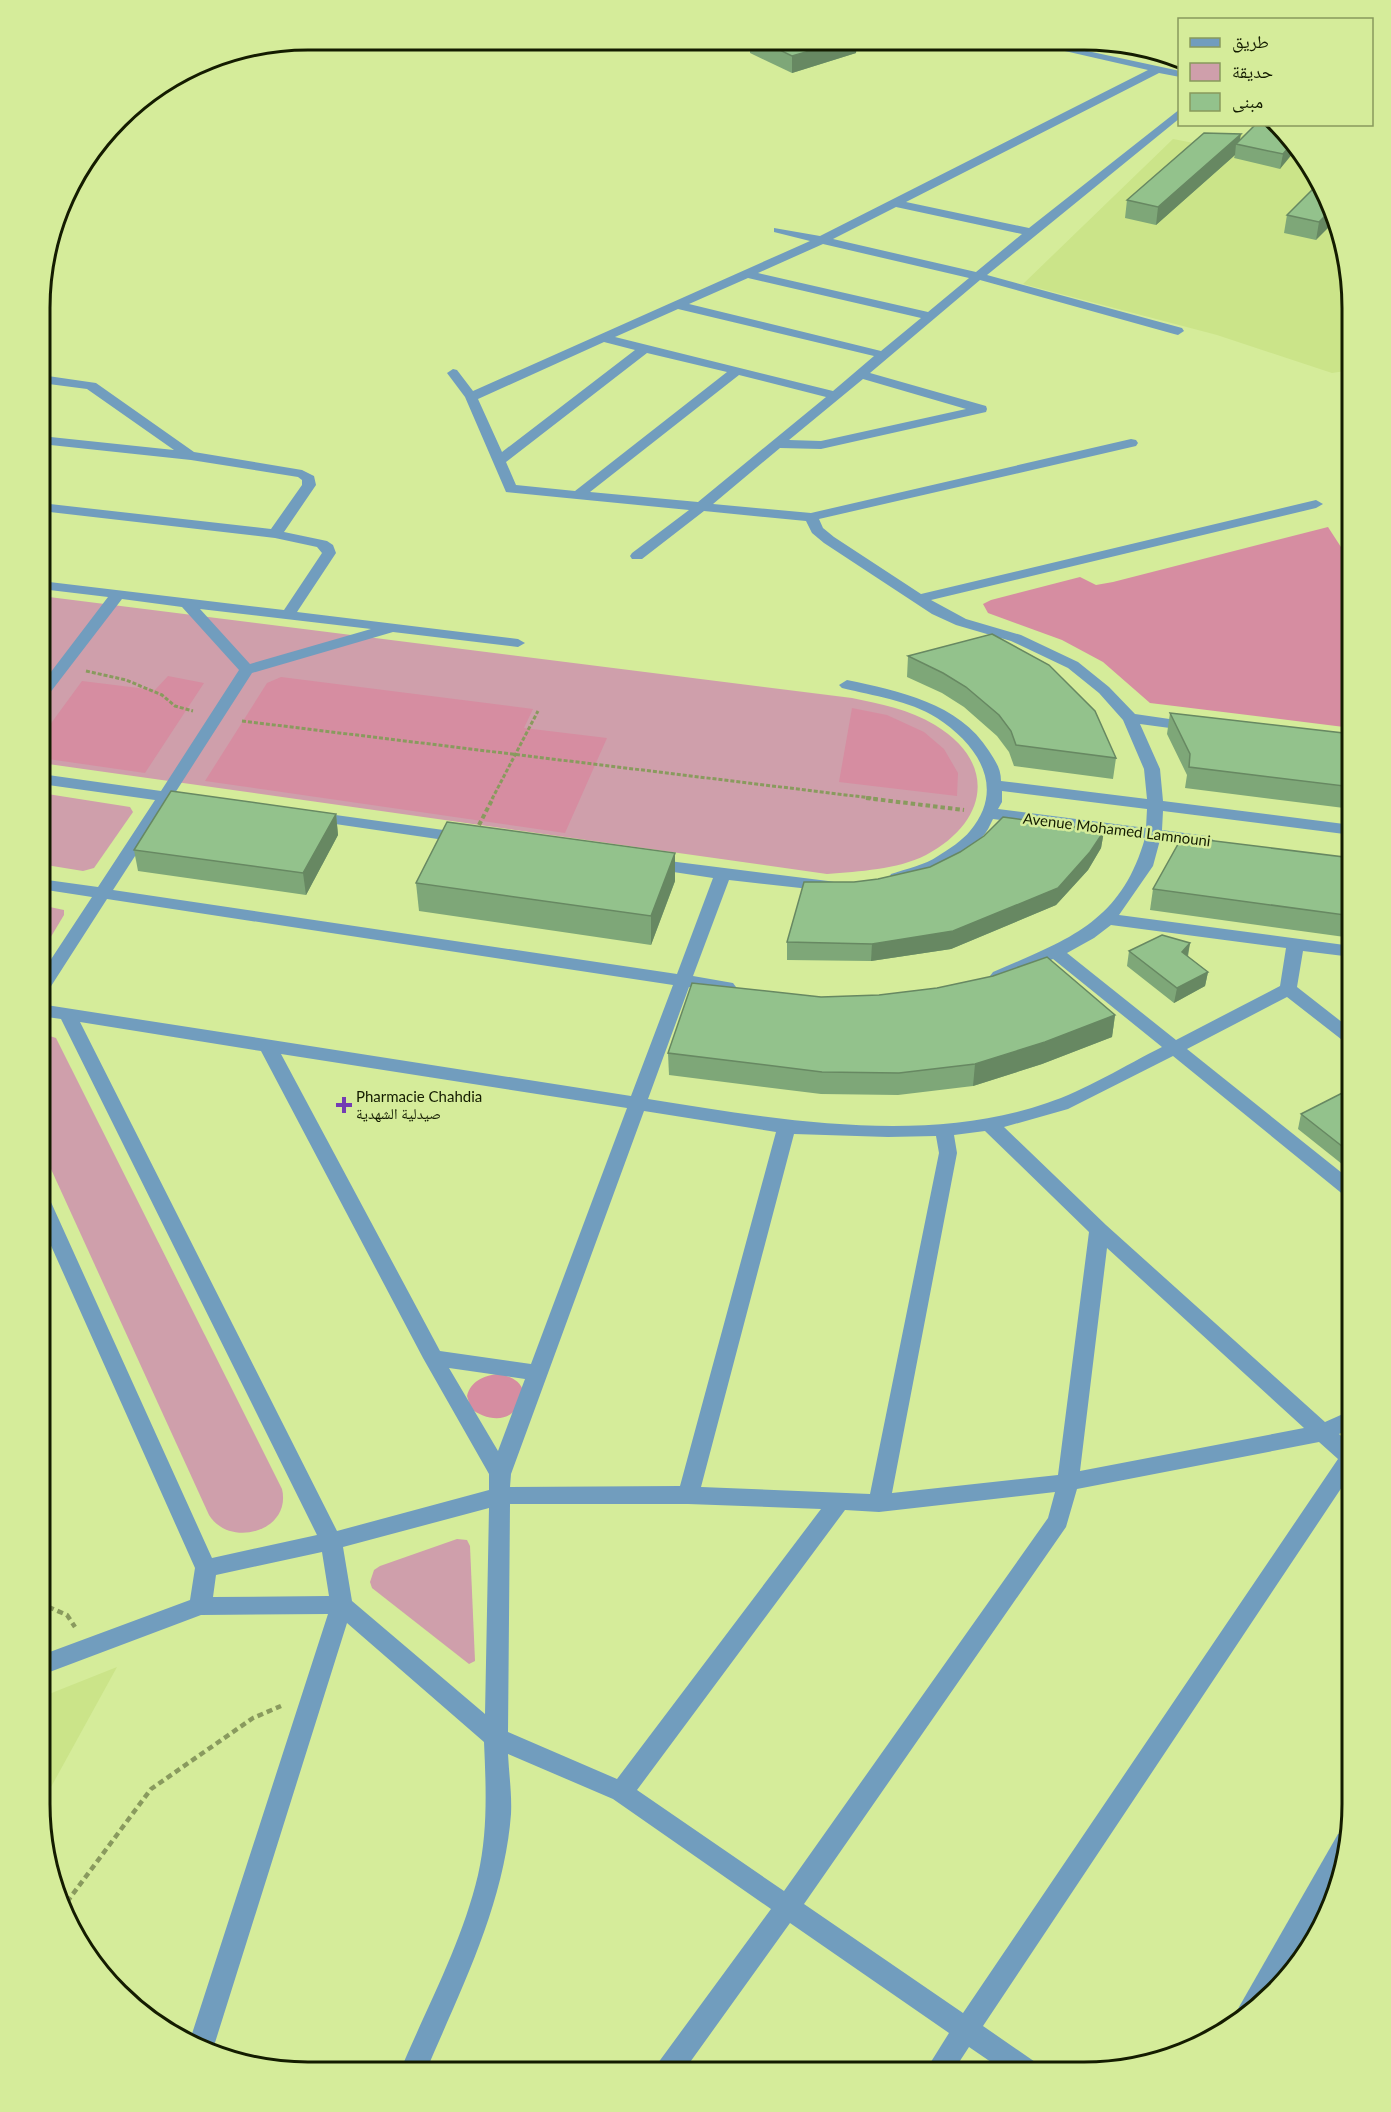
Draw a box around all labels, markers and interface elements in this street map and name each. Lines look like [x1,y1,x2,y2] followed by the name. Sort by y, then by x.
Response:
[1178,18,1373,126] legend
[1232,30,1269,53] text: طريق
[1232,60,1273,82] text: حديقة
[1232,90,1263,113] text: مبنى
[1022,809,1212,849] street label: Avenue Mohamed Lamnouni
[356,1087,482,1123] place label: Pharmacie Chahdia صيدلية الشهدية
[337,1098,351,1112] marker: Pharmacie Chahdia صيدلية الشهدية

